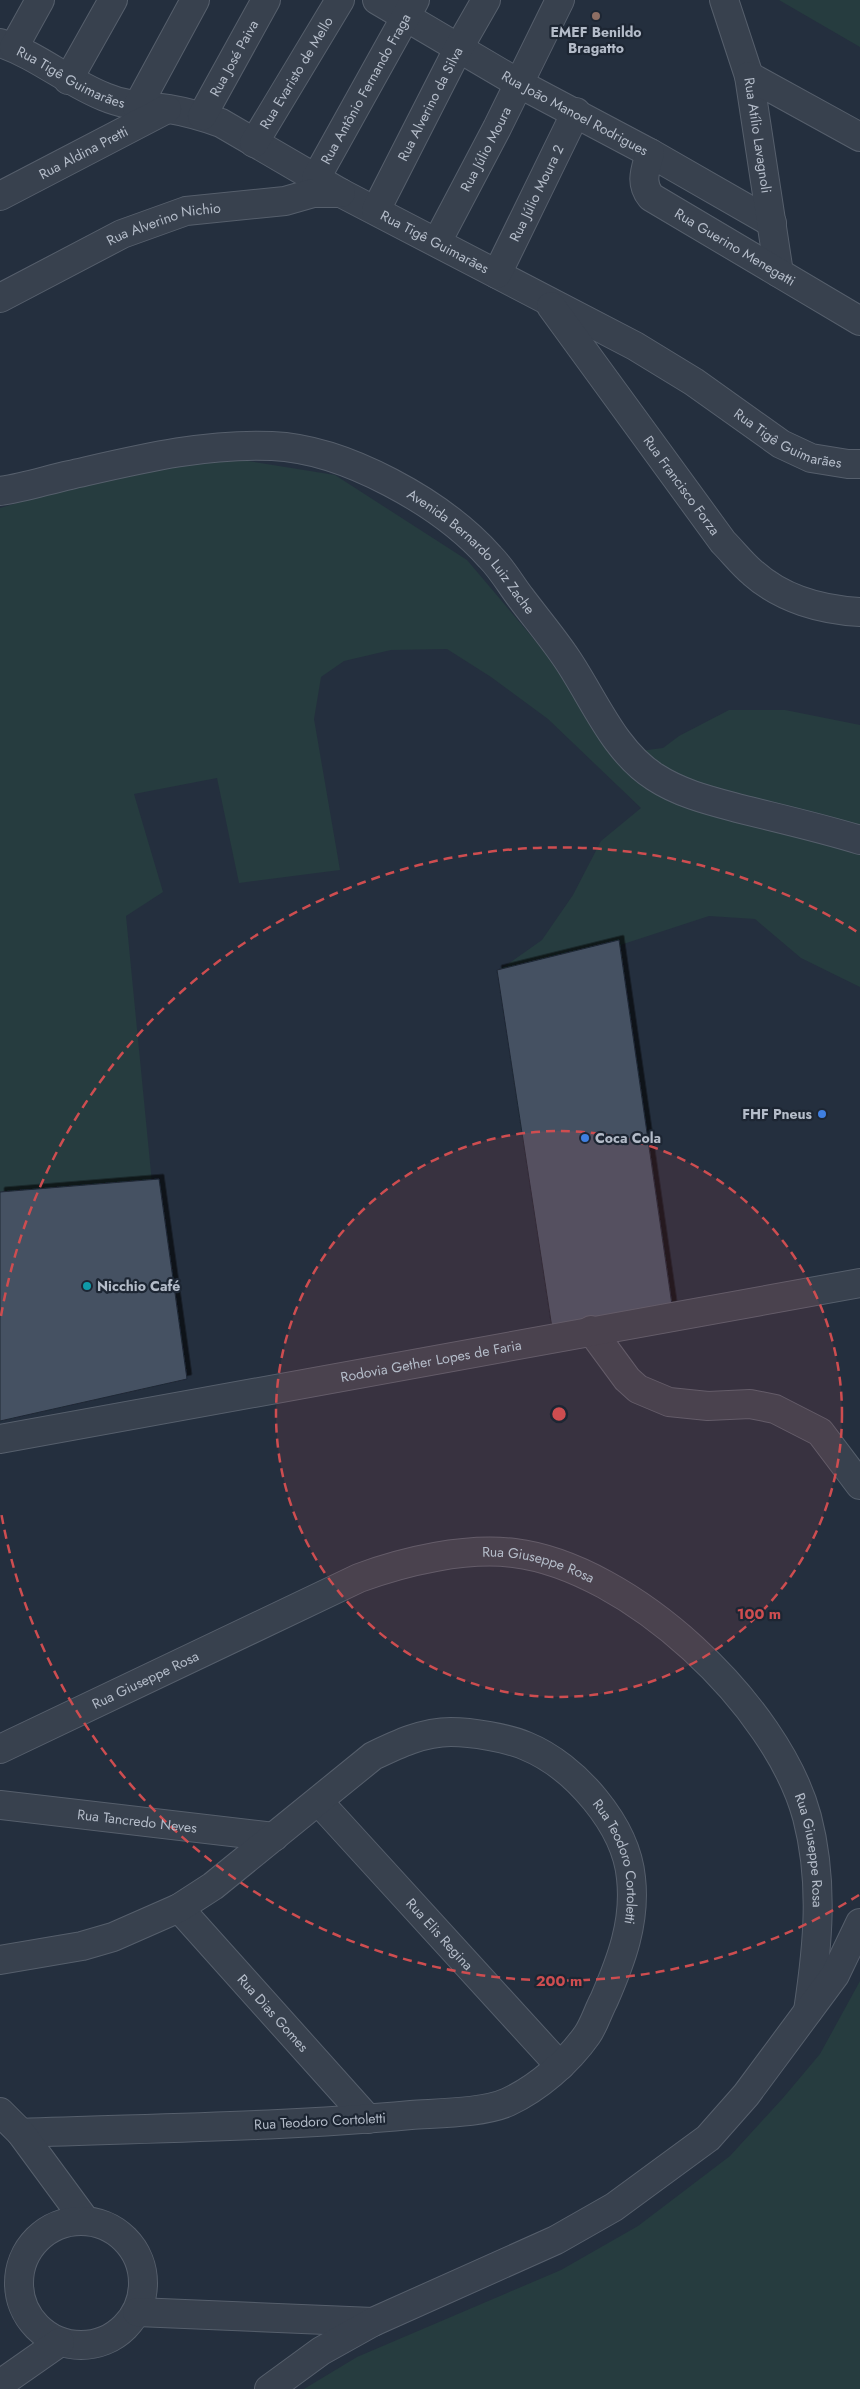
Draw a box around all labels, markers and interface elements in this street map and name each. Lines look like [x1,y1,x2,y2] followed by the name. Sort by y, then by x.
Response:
[316,10,416,168] street label: Rua Antônio Fernando Fraga
[590,10,602,22] marker: EMEF Benildo Bragatto
[255,12,338,133] street label: Rua Evaristo de Mello
[205,16,263,100] street label: Rua José Paiva
[550,22,642,58] place label: EMEF Benildo Bragatto
[13,41,127,113] street label: Rua Tigê Guimarães
[393,43,467,165] street label: Rua Alverino da Silva
[498,66,652,161] street label: Rua João Manoel Rodrigues
[739,76,777,195] street label: Rua Atílio Lavagnoli
[455,103,516,195] street label: Rua Júlio Moura
[35,121,132,184] street label: Rua Aldina Pretti
[504,141,569,245] street label: Rua Júlio Moura 2
[103,198,222,250] street label: Rua Alverino Nichio
[671,203,799,291] street label: Rua Guerino Menegatti
[377,205,493,278] street label: Rua Tigê Guimarães
[730,404,843,473] street label: Rua Tigê Guimarães
[639,431,725,539] street label: Rua Francisco Forza
[404,484,540,618] street label: Avenida Bernardo Luiz Zache
[742,1104,813,1124] place label: FHF Pneus
[816,1108,828,1120] marker: FHF Pneus
[595,1128,661,1148] place label: Coca Cola
[579,1132,591,1144] marker: Coca Cola
[97,1276,180,1296] place label: Nicchio Café
[81,1280,93,1292] marker: Nicchio Café
[339,1335,523,1387] street label: Rodovia Gether Lopes de Faria
[550,1405,568,1423] centre of rings
[482,1542,598,1588] street label: Rua Giuseppe Rosa
[737,1603,781,1625] text: 100 m
[89,1646,202,1714] street label: Rua Giuseppe Rosa
[790,1790,828,1908] street label: Rua Giuseppe Rosa
[588,1795,642,1926] street label: Rua Teodoro Cortoletti
[76,1804,198,1838] street label: Rua Tancredo Neves
[401,1894,478,1975] street label: Rua Elis Regina
[233,1970,314,2057] street label: Rua Dias Gomes
[536,1970,582,1992] text: 200 m
[254,2108,386,2134] street label: Rua Teodoro Cortoletti

